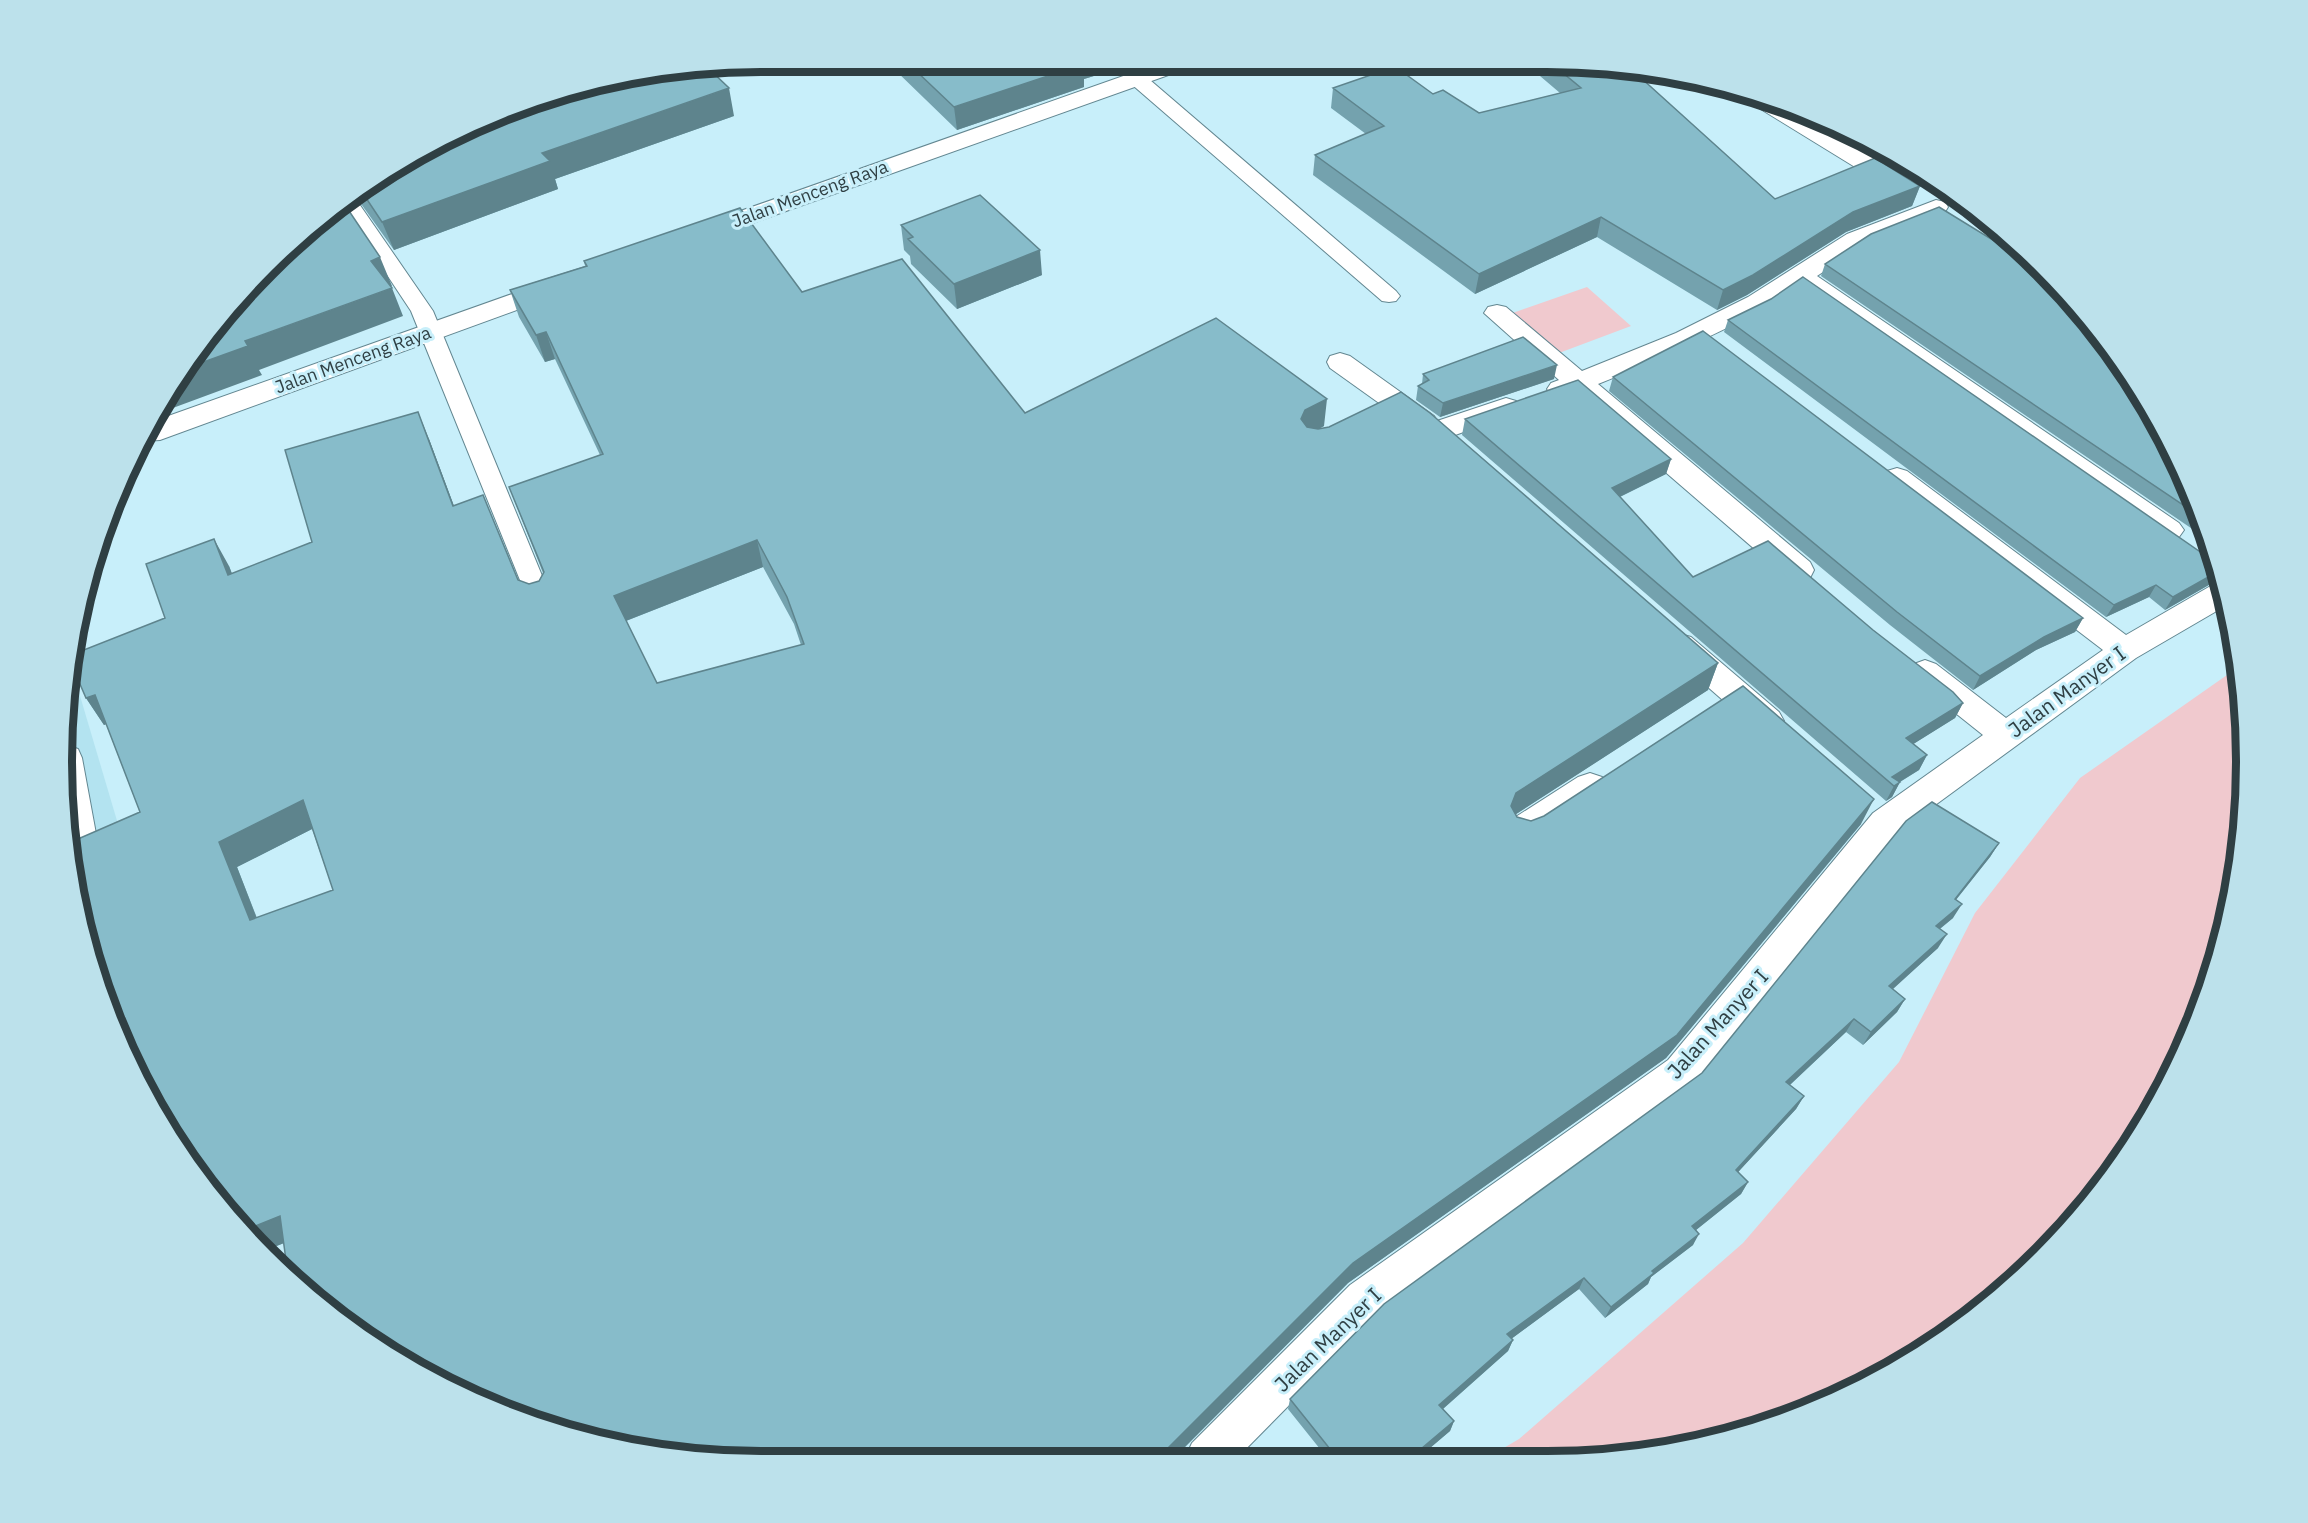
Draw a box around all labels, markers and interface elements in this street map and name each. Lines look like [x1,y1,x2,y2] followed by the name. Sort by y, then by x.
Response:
[729,154,891,232] street label: Jalan Menceng Raya
[272,320,434,398] street label: Jalan Menceng Raya
[2002,639,2131,743] street label: Jalan Manyer I
[1660,962,1774,1084] street label: Jalan Manyer I
[1268,1281,1387,1398] street label: Jalan Manyer I

